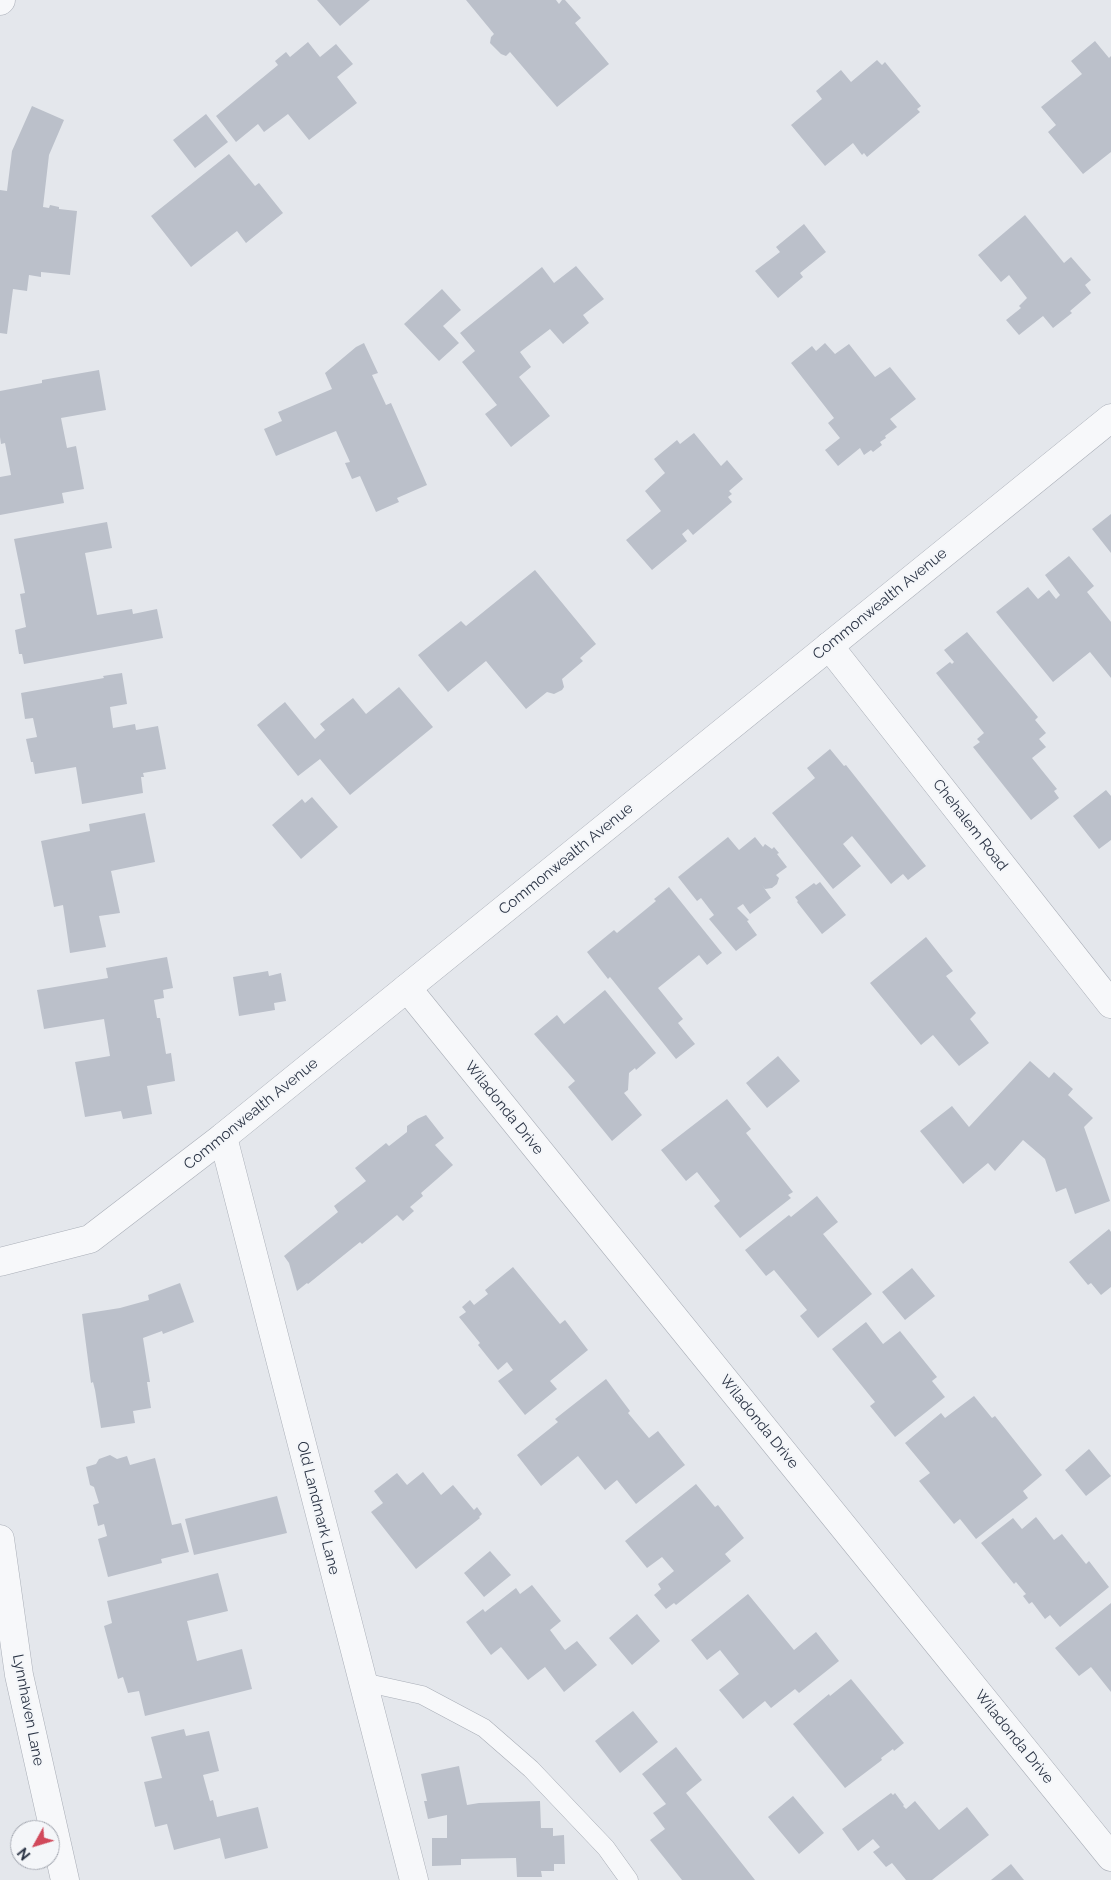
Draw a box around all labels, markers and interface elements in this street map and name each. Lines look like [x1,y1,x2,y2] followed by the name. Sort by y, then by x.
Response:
[809,544,951,664] street label: Commonwealth Avenue
[929,776,1011,874] street label: Chehalem Road
[495,799,637,919] street label: Commonwealth Avenue
[180,1054,322,1174] street label: Commonwealth Avenue
[461,1058,547,1158] street label: Wiladonda Drive
[716,1372,802,1472] street label: Wiladonda Drive
[293,1439,343,1577] street label: Old Landmark Lane
[8,1653,48,1767] street label: Lynnhaven Lane
[971,1687,1057,1787] street label: Wiladonda Drive
[10,1820,60,1870] north arrow
[15,1845,34,1863] text: N

